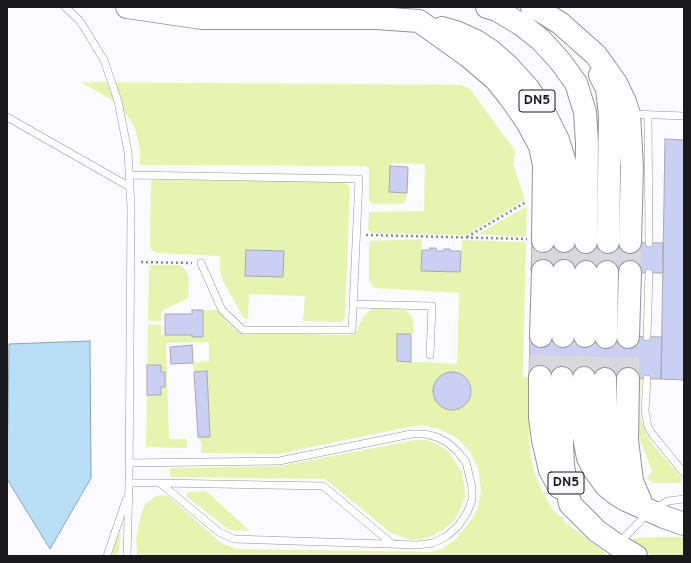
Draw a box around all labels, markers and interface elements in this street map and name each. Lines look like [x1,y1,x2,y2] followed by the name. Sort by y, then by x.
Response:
[519,90,555,112] road number: DN5
[548,472,584,494] road number: DN5

